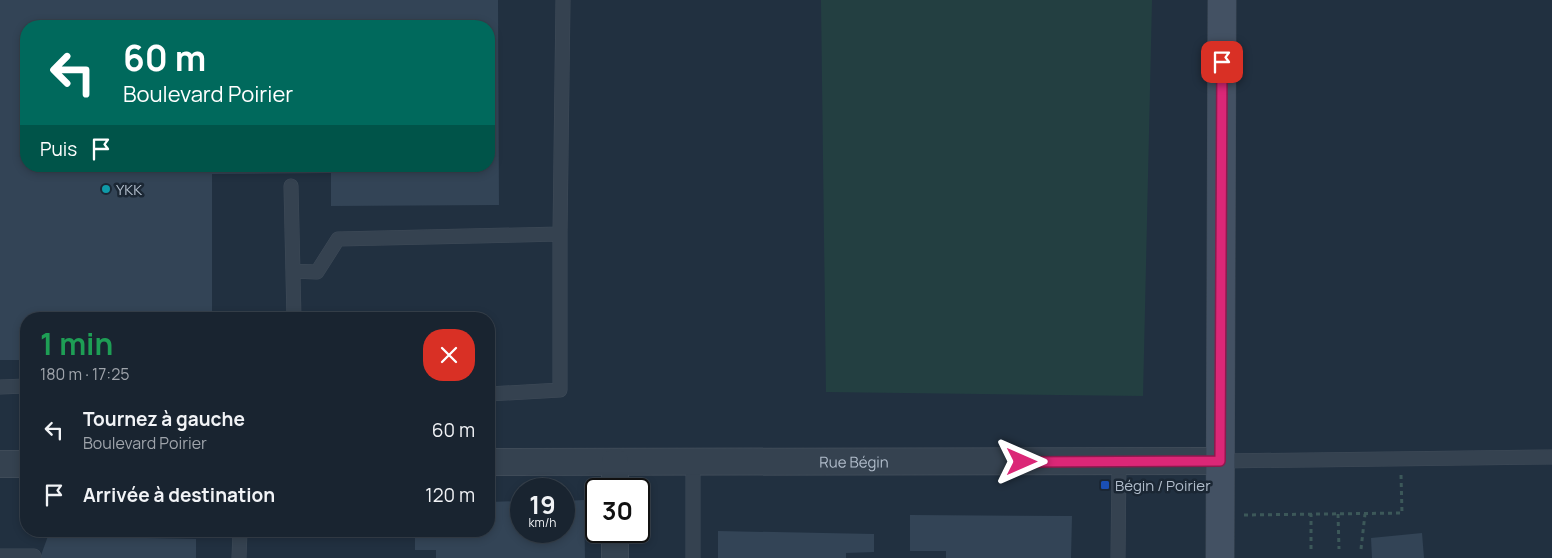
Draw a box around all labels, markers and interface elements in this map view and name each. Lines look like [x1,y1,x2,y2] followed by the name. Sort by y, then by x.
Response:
[123,34,206,82] text: 60 m
[40,40,105,105] icon: left
[1201,41,1243,83] pin
[1208,48,1236,76] icon: arrive
[123,79,293,109] text: Boulevard Poirier
[87,135,115,163] icon: arrive
[40,136,77,162] text: Puis
[116,179,142,200] place label: YKK
[100,183,112,195] marker: YKK
[40,323,113,364] text: 1 min
[423,329,475,381] button: close
[40,363,130,385] text: 180 m · 17:25
[83,406,245,432] text: Tournez à gauche
[40,416,68,444] icon: left
[432,417,475,443] text: 60 m
[83,432,207,454] text: Boulevard Poirier
[995,435,1047,487] position arrow
[819,451,889,472] street label: Rue Bégin
[1115,475,1211,496] place label: Bégin / Poirier
[585,478,650,543] speed limit sign: 30
[1099,479,1111,491] marker: Bégin / Poirier
[40,481,68,509] icon: arrive
[83,482,275,508] text: Arrivée à destination
[425,482,475,508] text: 120 m
[529,487,556,522] text: 19
[529,514,556,531] text: km/h

